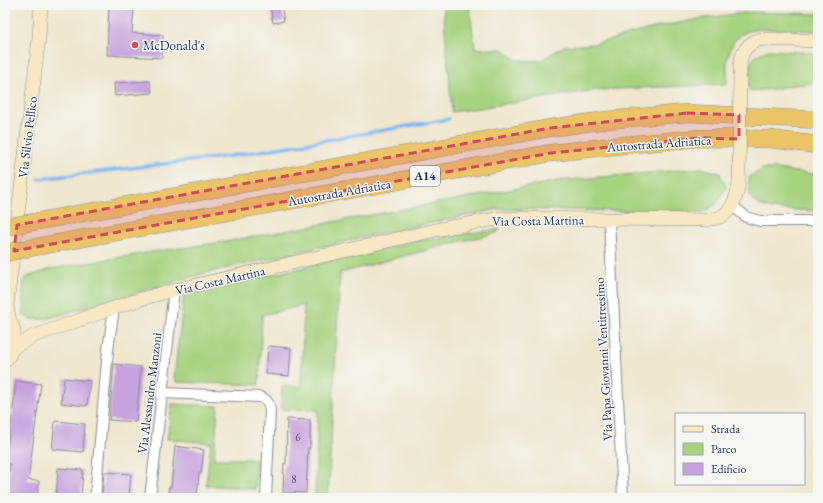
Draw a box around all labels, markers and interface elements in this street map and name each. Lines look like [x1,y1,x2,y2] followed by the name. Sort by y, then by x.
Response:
[143,37,205,54] place label: McDonald's
[130,40,140,50] marker: McDonald's
[14,95,41,179] street label: Via Silvio Pellico
[605,131,712,156] street label: Autostrada Adriatica
[410,166,440,186] road number: A14
[285,175,393,210] street label: Autostrada Adriatica
[492,211,585,230] street label: Via Costa Martina
[174,262,267,299] street label: Via Costa Martina
[591,277,616,441] street label: Via Papa Giovanni Ventitreesimo
[134,332,165,455] street label: Via Alessandro Manzoni
[675,413,805,485] legend
[711,421,740,437] text: Strada
[295,430,301,444] house number: 6
[711,441,736,457] text: Parco
[711,461,747,477] text: Edificio
[291,472,297,486] house number: 8

